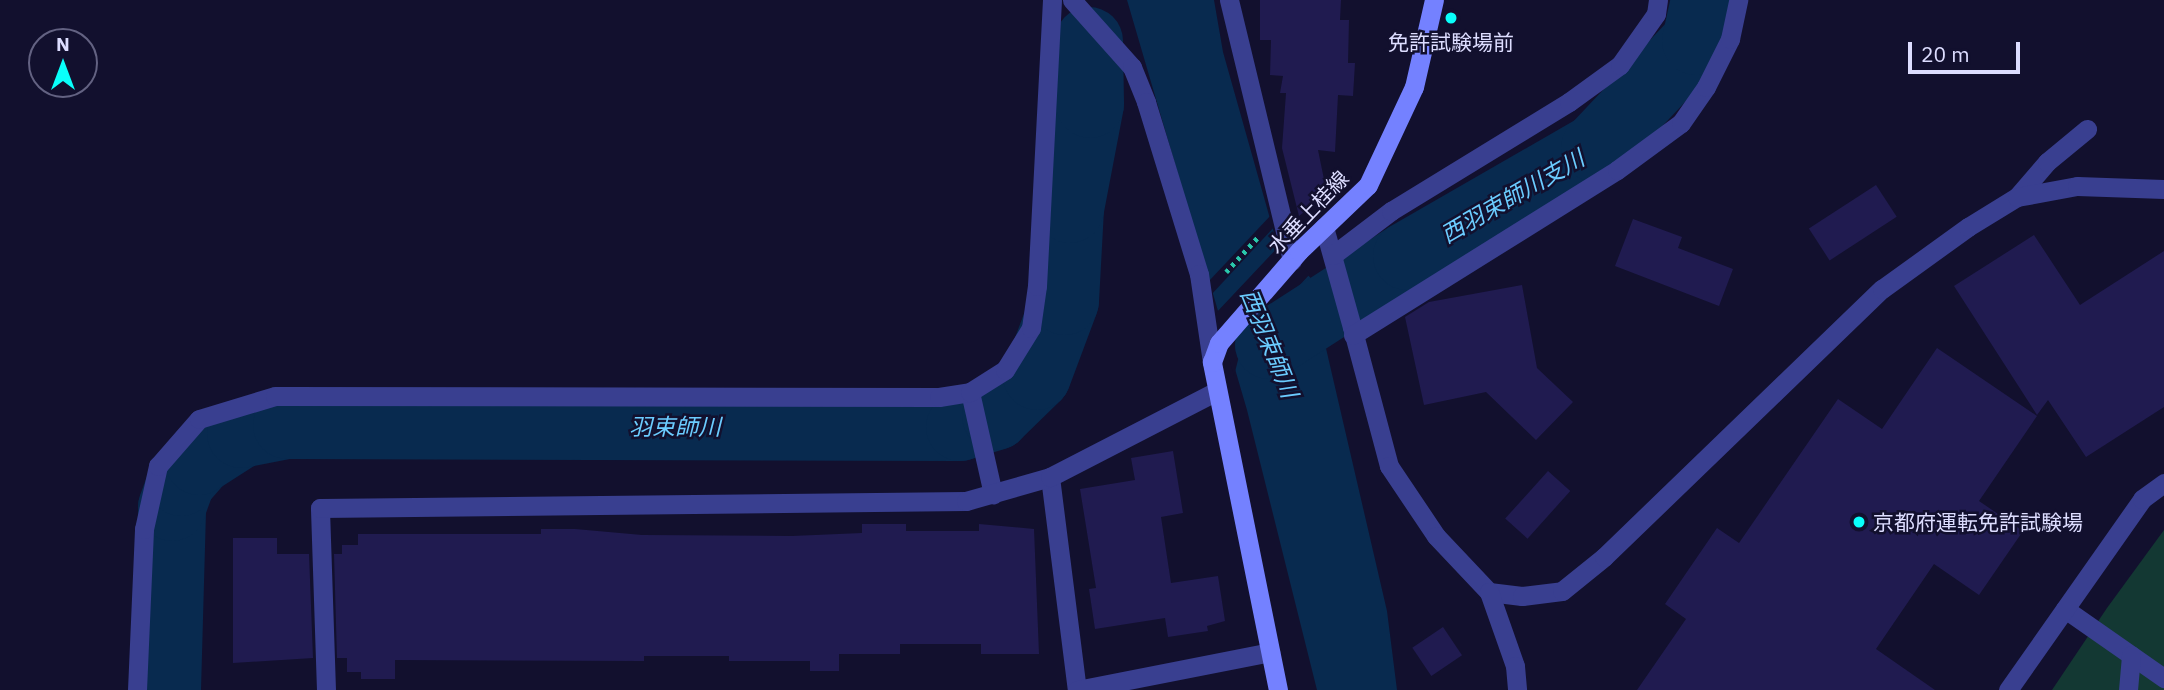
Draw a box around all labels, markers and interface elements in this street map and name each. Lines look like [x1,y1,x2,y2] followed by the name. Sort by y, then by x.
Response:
[1443,10,1459,26] marker: 免許試験場前
[28,28,98,98] north arrow
[1912,28,2024,72] scale bar
[1388,29,1514,55] place label: 免許試験場前
[56,32,70,56] text: N
[1921,40,1970,68] text: 20 m
[1435,144,1589,248] water label: 西羽束師川支川
[1262,165,1354,259] street label: 水垂上桂線
[1236,285,1304,401] water label: 西羽束師川
[629,412,721,440] water label: 羽束師川
[1873,509,2083,535] place label: 京都府運転免許試験場
[1851,514,1867,530] marker: 京都府運転免許試験場

